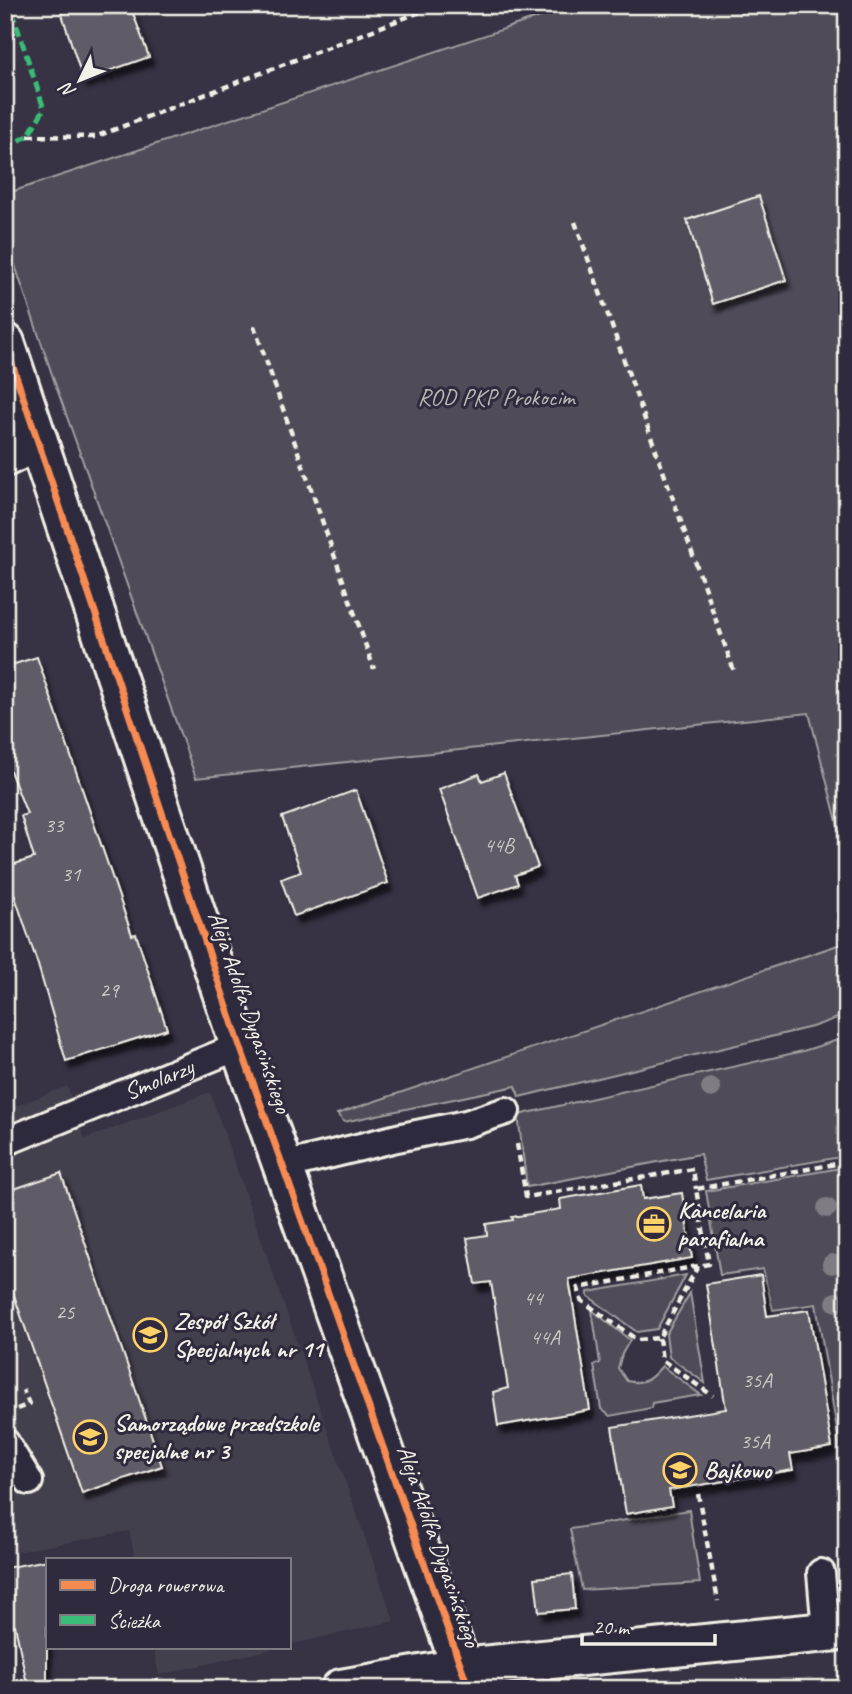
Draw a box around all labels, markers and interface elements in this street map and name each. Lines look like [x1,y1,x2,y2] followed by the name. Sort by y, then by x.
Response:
[46,46,116,116] north arrow
[53,76,81,103] text: N
[418,382,577,412] park label: ROD PKP Prokocim
[45,812,65,838] house number: 33
[484,832,516,858] house number: 44B
[62,861,82,887] house number: 31
[201,907,299,1118] street label: Aleja Adolfa Dygasińskiego
[100,977,120,1003] house number: 29
[120,1051,199,1107] street label: Smolarzy
[678,1195,767,1253] place label: Kancelaria parafialna
[635,1205,673,1243] office icon: Kancelaria parafialna
[524,1285,545,1311] house number: 44
[56,1299,76,1325] house number: 25
[174,1306,326,1364] place label: Zespół Szkół Specjalnych nr 11
[131,1316,169,1354] school or university icon: Zespół Szkół Specjalnych nr 11
[530,1324,561,1350] house number: 44A
[742,1367,773,1393] house number: 35A
[114,1408,321,1466] place label: Samorządowe przedszkole specjalne nr 3
[71,1418,109,1456] school or university icon: Samorządowe przedszkole specjalne nr 3
[740,1428,771,1454] house number: 35A
[390,1441,488,1652] street label: Aleja Adolfa Dygasińskiego
[661,1451,699,1489] school or university icon: Bajkowo
[704,1455,773,1485] place label: Bajkowo
[46,1558,290,1648] legend
[108,1572,226,1598] text: Droga rowerowa
[582,1603,716,1647] scale bar
[108,1608,162,1634] text: Ścieżka
[593,1614,631,1640] text: 20 m

